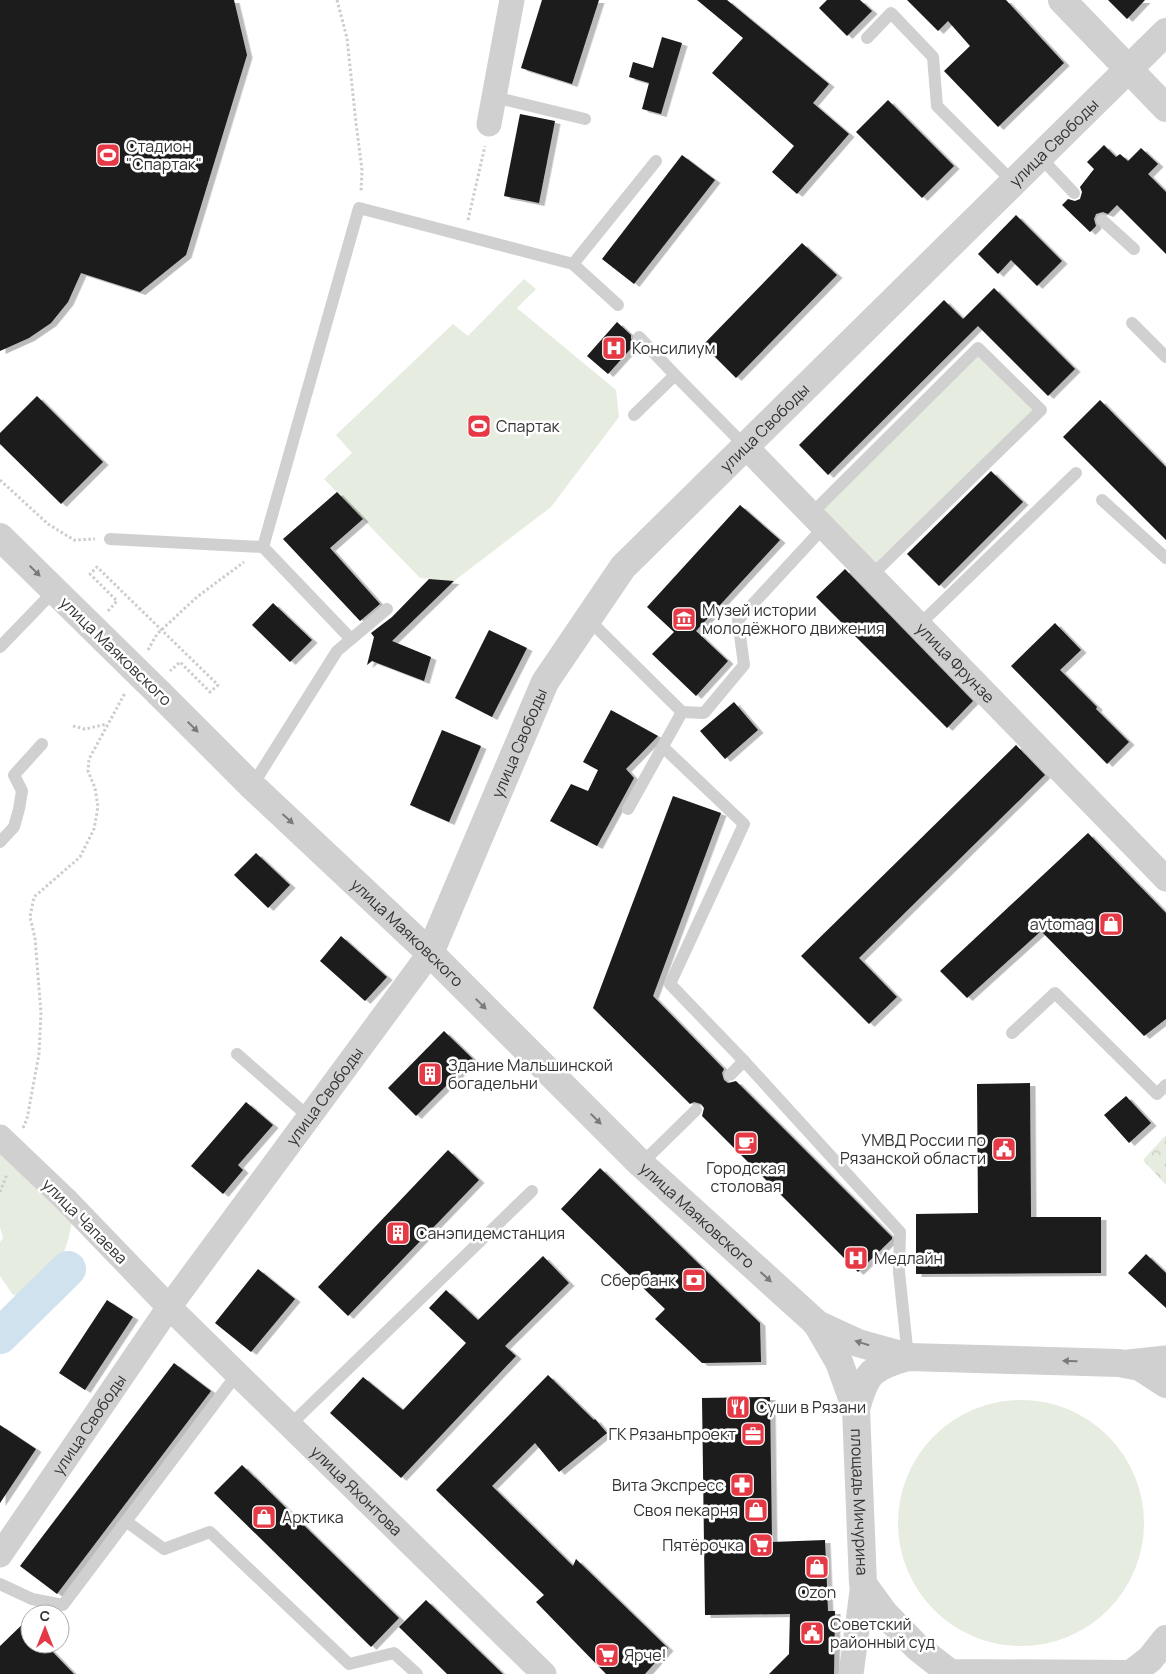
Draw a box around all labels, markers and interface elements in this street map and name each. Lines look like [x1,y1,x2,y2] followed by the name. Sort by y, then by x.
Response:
[1004,94,1103,192] street label: улица Свободы
[126,135,202,175] place label: Стадион "Спартак"
[95,142,121,168] sports icon: Стадион "Спартак"
[601,335,627,361] hospital icon: Консилиум
[632,337,716,359] place label: Консилиум
[715,379,814,476] street label: улица Свободы
[466,413,492,439] sports icon: Спартак
[496,415,561,437] place label: Спартак
[28,565,40,577] one-way arrow
[55,592,177,710] street label: улица Маяковского
[702,599,885,639] place label: Музей истории молодёжного движения
[671,606,697,632] museum icon: Музей истории молодёжного движения
[911,617,1000,708] street label: улица Фрунзе
[486,685,552,801] street label: улица Свободы
[187,721,199,733] one-way arrow
[282,813,294,825] one-way arrow
[346,873,469,992] street label: улица Маяковского
[1098,911,1124,937] shop icon: avtomag
[1030,913,1094,935] place label: avtomag
[474,998,486,1010] one-way arrow
[281,1043,368,1150] street label: улица Свободы
[448,1054,613,1094] place label: Здание Мальшинской богадельни
[417,1061,443,1087] building icon: Здание Мальшинской богадельни
[589,1113,601,1125] one-way arrow
[840,1129,986,1169] place label: УМВД России по Рязанской области
[733,1130,759,1156] cafe icon: Городская столовая
[991,1136,1017,1162] public building icon: УМВД России по Рязанской области
[635,1157,760,1273] street label: улица Маяковского
[706,1157,786,1197] place label: Городская столовая
[37,1173,133,1269] street label: улица Чапаева
[385,1220,411,1246] building icon: Санэпидемстанция
[416,1222,565,1244] place label: Санэпидемстанция
[843,1245,869,1271] hospital icon: Медлайн
[874,1247,943,1269] place label: Медлайн
[681,1267,707,1293] bank icon: Сбербанк
[601,1269,677,1291] place label: Сбербанк
[759,1271,771,1283] one-way arrow
[854,1339,869,1347] one-way arrow
[1062,1357,1078,1365] one-way arrow
[47,1370,131,1479] street label: улица Свободы
[725,1394,751,1420] restaurant icon: Суши в Рязани
[756,1396,866,1418] place label: Суши в Рязани
[740,1421,766,1447] office icon: ГК Рязаньпроект
[608,1423,736,1445] place label: ГК Рязаньпроект
[846,1428,874,1576] street label: площадь Мичурина
[306,1441,407,1541] street label: улица Яхонтова
[729,1472,755,1498] pharmacy icon: Вита Экспресс
[612,1474,724,1496] place label: Вита Экспресс
[743,1497,769,1523] shop icon: Своя пекарня
[633,1499,738,1521] place label: Своя пекарня
[251,1504,277,1530] shop icon: Арктика
[282,1506,344,1528] place label: Арктика
[748,1532,774,1558] supermarket icon: Пятёрочка
[662,1534,744,1556] place label: Пятёрочка
[804,1554,830,1580] shop icon: Ozon
[798,1581,836,1603] place label: Ozon
[20,1604,70,1654] north arrow
[40,1606,50,1625] text: С
[830,1613,936,1653] place label: Советский районный суд
[799,1620,825,1646] public building icon: Советский районный суд
[594,1642,620,1668] supermarket icon: Ярче!
[624,1644,667,1666] place label: Ярче!

